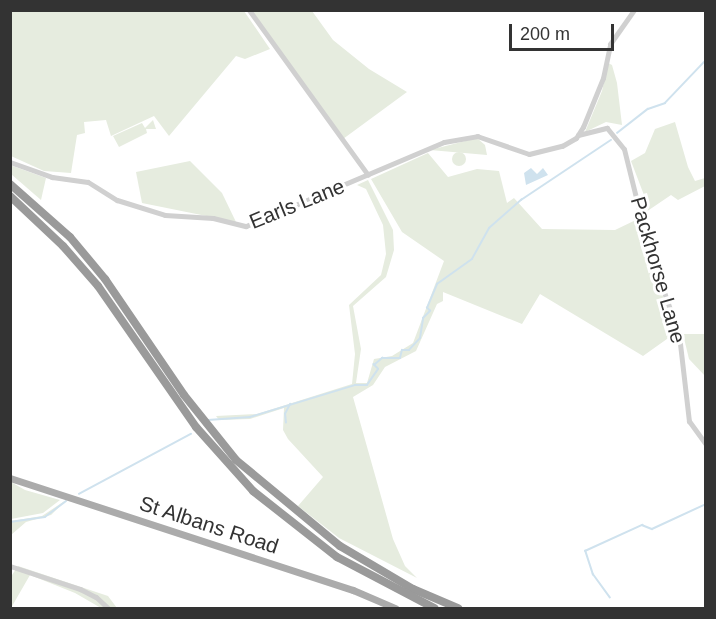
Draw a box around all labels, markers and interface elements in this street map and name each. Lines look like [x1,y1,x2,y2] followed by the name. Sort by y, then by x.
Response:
[512,12,617,50] scale bar
[520,24,570,44] text: 200 m
[246,174,348,234] street label: Earls Lane
[625,194,691,346] street label: Packhorse Lane
[136,490,282,560] street label: St Albans Road

